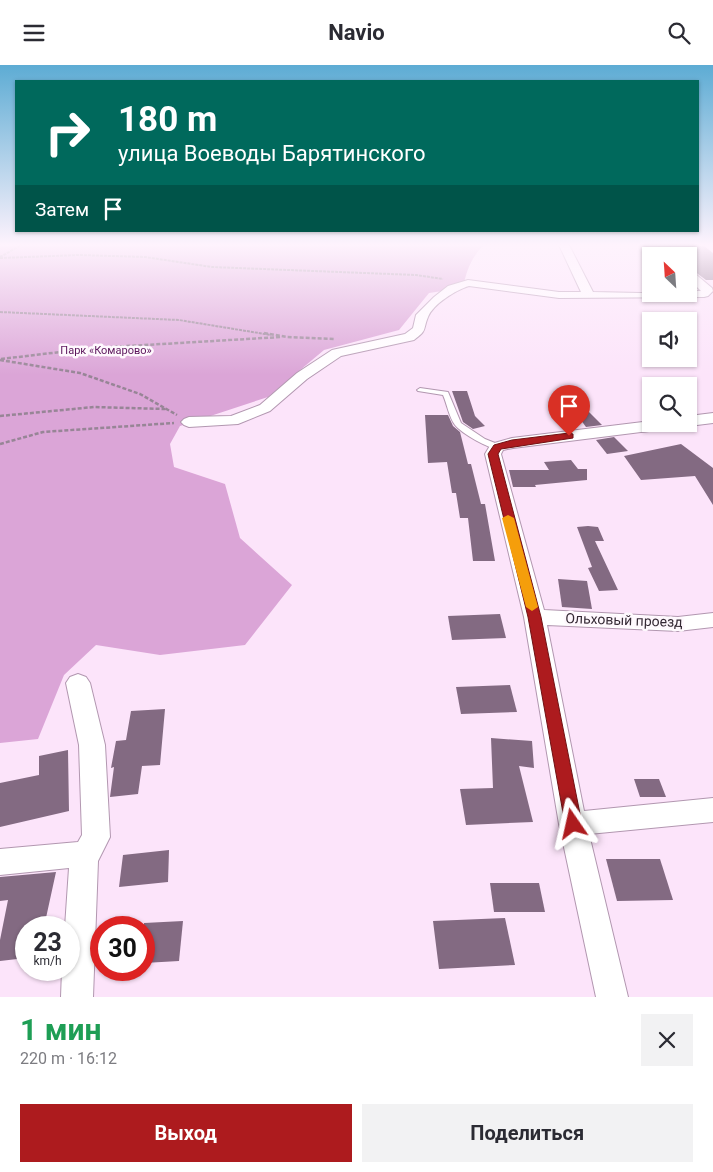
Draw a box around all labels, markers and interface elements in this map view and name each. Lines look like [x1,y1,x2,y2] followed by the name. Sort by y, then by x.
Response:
[20,19,48,47] icon: menu
[665,19,693,47] icon: search
[328,20,385,45] text: Navio
[118,99,217,140] text: 180 m
[35,100,100,165] icon: right
[118,141,425,166] text: улица Воеводы Барятинского
[99,195,127,223] icon: arrive
[35,198,89,221] text: Затем
[642,247,698,303] north arrow
[642,247,697,432] map controls
[642,312,697,367] button: sound
[60,344,152,357] park label: Парк «Комарово»
[642,377,697,432] button: search
[548,385,590,436] pin
[555,392,583,420] icon: arrive
[565,610,683,630] street label: Ольховый проезд
[546,797,598,849] position arrow
[90,916,155,981] speed limit sign: 30
[33,928,62,957] text: 23
[33,954,62,968] text: km/h
[20,1012,101,1047] text: 1 мин
[641,1014,693,1066] button: close
[20,1049,117,1068] text: 220 m · 16:12
[20,1104,352,1162] button: Выход
[362,1104,693,1162] button: Поделиться

